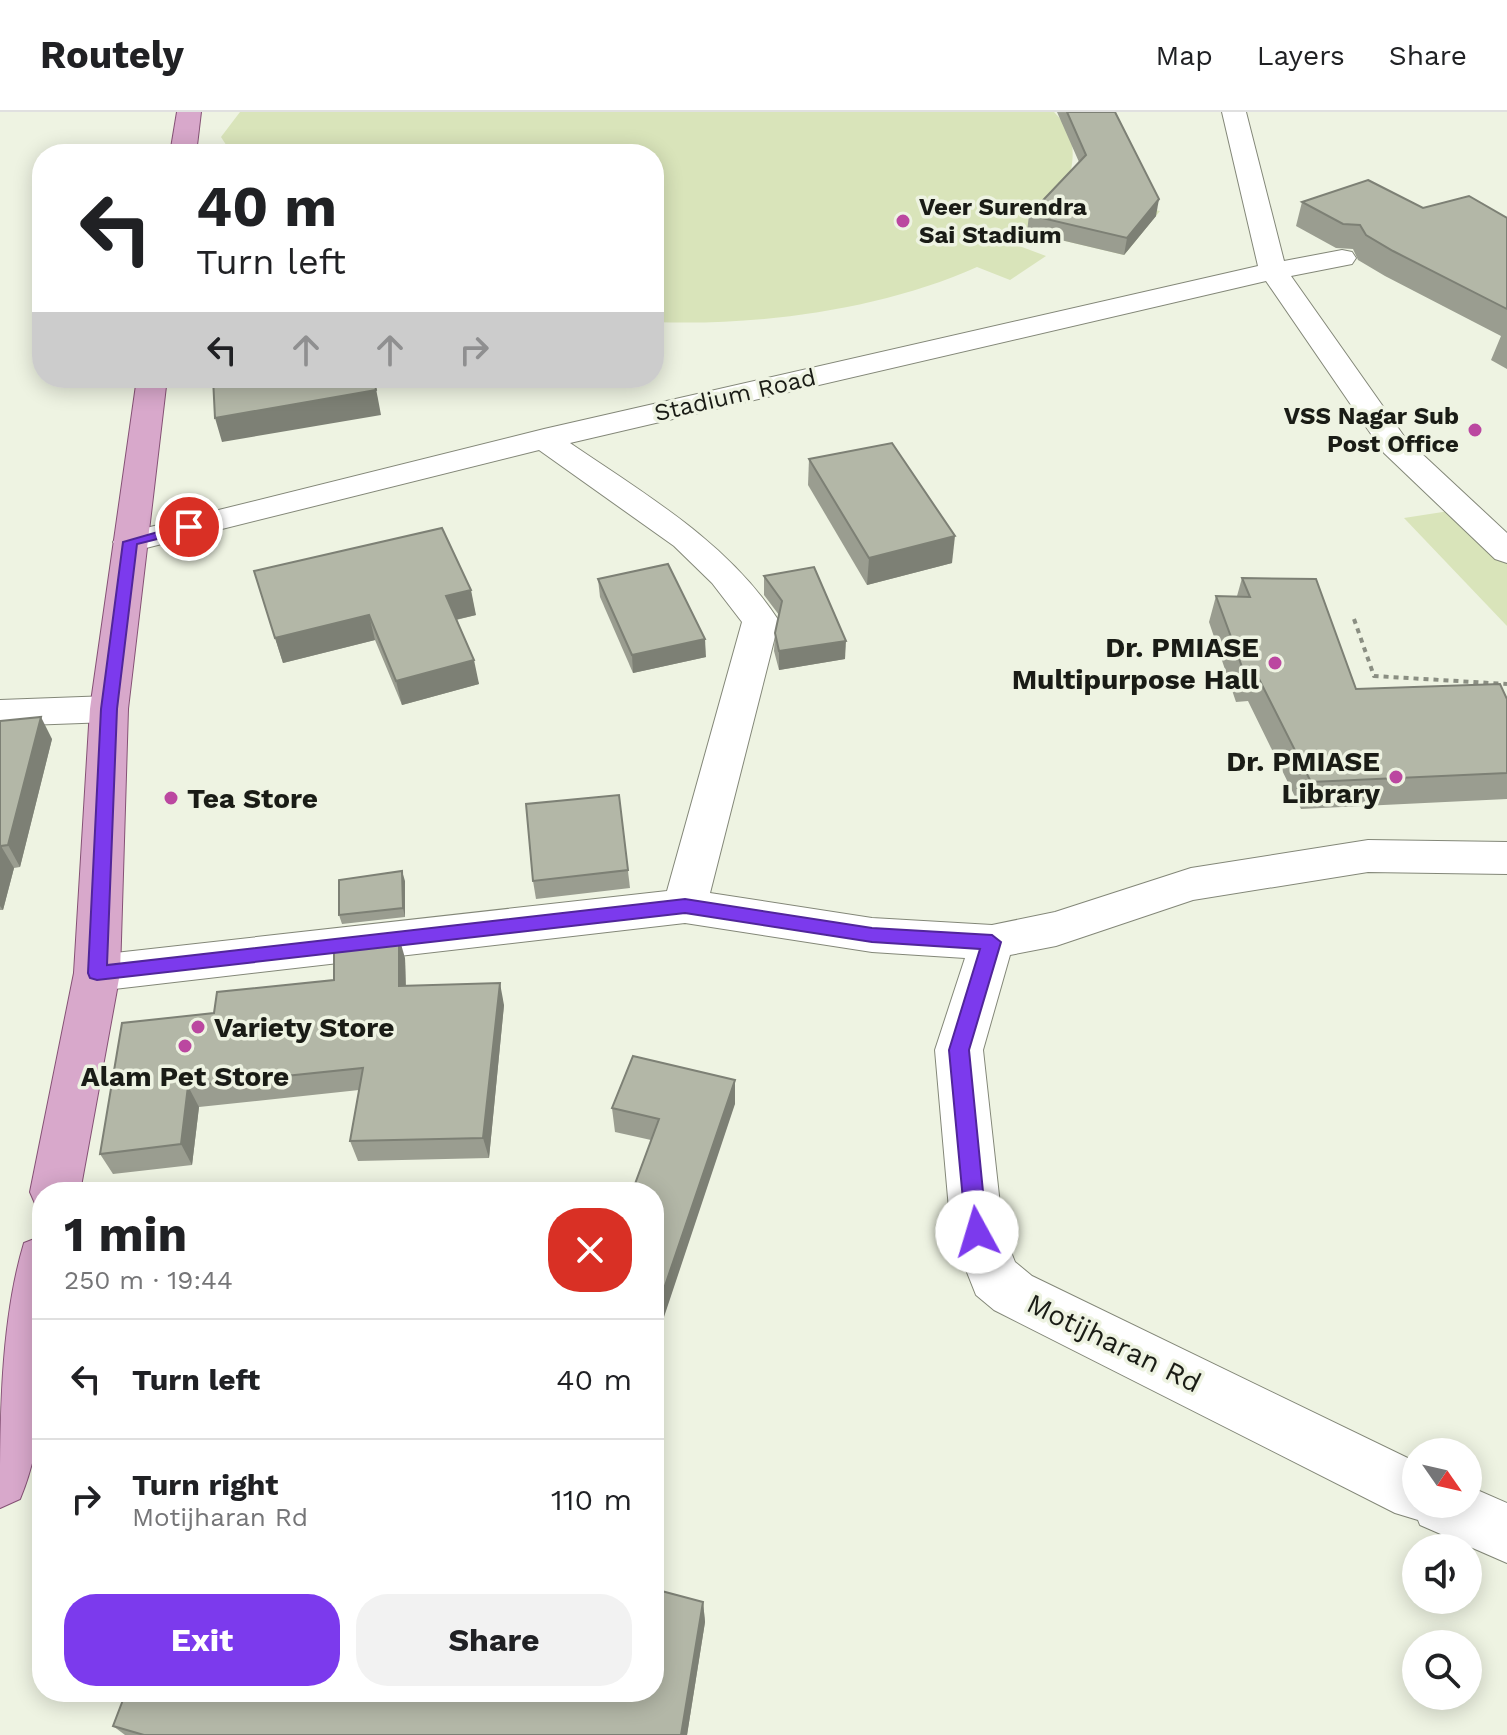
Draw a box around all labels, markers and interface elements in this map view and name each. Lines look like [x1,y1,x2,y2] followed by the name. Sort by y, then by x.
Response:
[40,33,184,77] text: Routely
[1156,39,1213,72] text: Map
[1257,39,1345,72] text: Layers
[1389,39,1467,72] text: Share
[196,174,337,240] text: 40 m
[64,176,168,280] icon: left
[919,193,1087,249] place label: Veer Surendra Sai Stadium
[894,212,912,230] marker: Veer Surendra Sai Stadium
[196,241,346,283] text: Turn left
[200,328,244,372] icon: left
[284,328,328,372] icon: ahead
[368,328,412,372] icon: ahead
[452,328,496,372] icon: right
[652,363,818,427] street label: Stadium Road
[1284,402,1459,458] place label: VSS Nagar Sub Post Office
[1466,421,1484,439] marker: VSS Nagar Sub Post Office
[155,493,223,561] pin
[167,505,211,549] icon: arrive
[1012,631,1260,696] place label: Dr. PMIASE Multipurpose Hall
[1266,654,1284,672] marker: Dr. PMIASE Multipurpose Hall
[1226,745,1380,810] place label: Dr. PMIASE Library
[1387,768,1405,786] marker: Dr. PMIASE Library
[187,782,318,815] place label: Tea Store
[162,789,180,807] marker: Tea Store
[214,1011,394,1044] place label: Variety Store
[189,1018,207,1036] marker: Variety Store
[176,1037,194,1055] marker: Alam Pet Store
[81,1060,289,1093] place label: Alam Pet Store
[935,1190,1019,1274] position arrow
[64,1206,187,1263] text: 1 min
[548,1208,632,1292] button: close
[64,1265,233,1295] text: 250 m · 19:44
[1022,1287,1206,1399] street label: Motijharan Rd
[64,1357,108,1401] icon: left
[132,1362,260,1397] text: Turn left
[556,1362,632,1397] text: 40 m
[1402,1438,1482,1518] north arrow
[1402,1438,1482,1710] map controls
[132,1467,278,1502] text: Turn right
[64,1477,108,1521] icon: right
[551,1482,632,1517] text: 110 m
[132,1502,308,1532] text: Motijharan Rd
[1402,1534,1482,1614] button: sound
[64,1594,340,1686] button: Exit
[356,1594,632,1686] button: Share
[1402,1630,1482,1710] button: search

